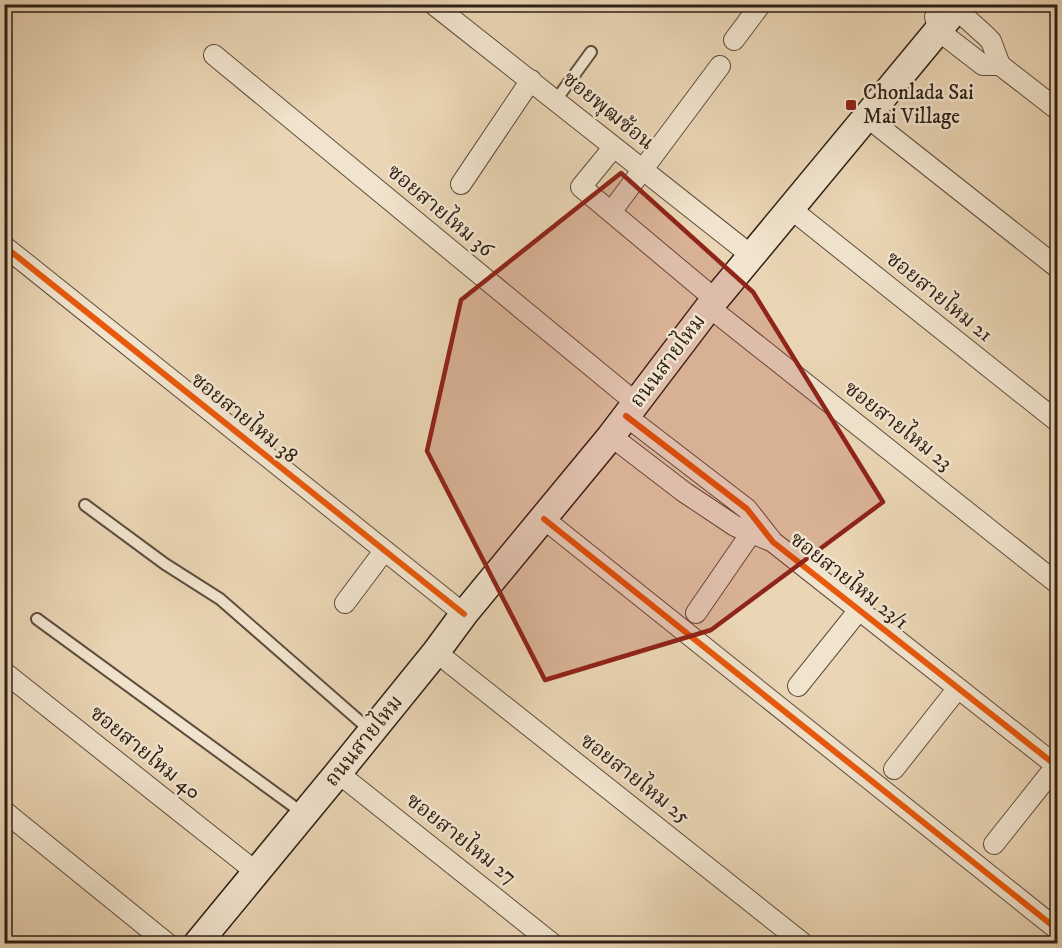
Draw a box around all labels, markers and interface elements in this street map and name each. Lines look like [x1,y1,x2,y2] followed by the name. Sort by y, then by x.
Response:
[557,66,659,156] street label: ซอยพุฒซ้อน
[863,80,974,130] place label: Chonlada Sai Mai Village
[844,98,858,112] marker: Chonlada Sai Mai Village
[382,157,501,264] street label: ซอยสายไหม 36
[880,244,1000,348] street label: ซอยสายไหม 21
[622,307,712,413] street label: ถนนสายไหม
[185,365,305,469] street label: ซอยสายไหม 38
[839,373,959,476] street label: ซอยสายไหม 23
[784,524,915,635] street label: ซอยสายไหม 23/1
[317,688,409,792] street label: ถนนสายไหม
[84,698,208,806] street label: ซอยสายไหม 40
[575,726,697,830] street label: ซอยสายไหม 25
[401,786,523,890] street label: ซอยสายไหม 27

